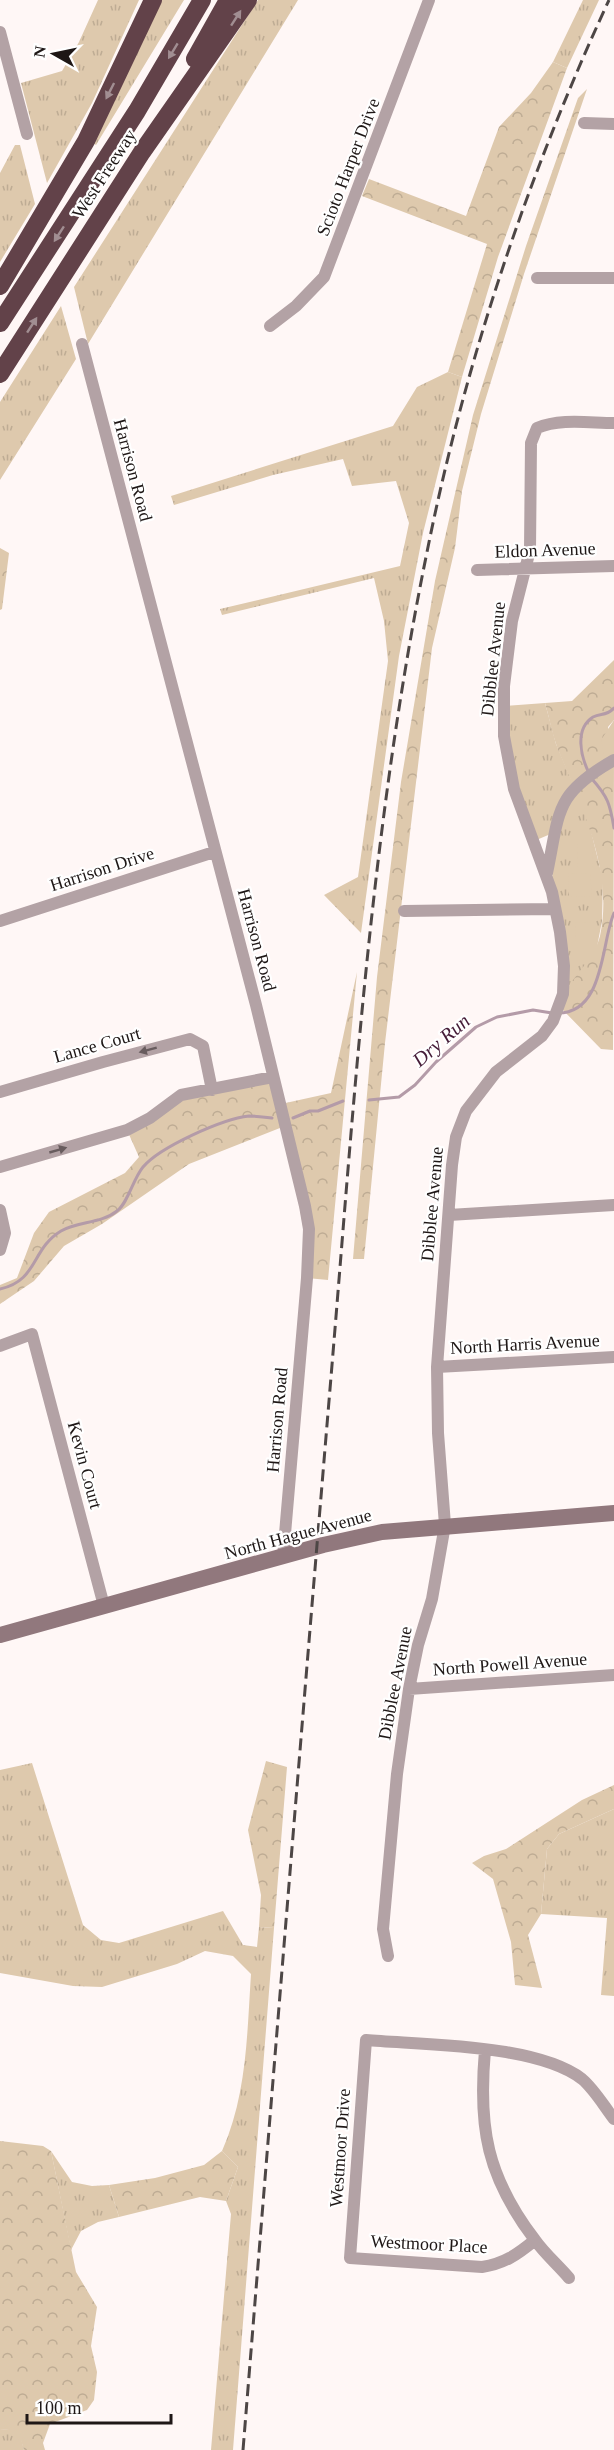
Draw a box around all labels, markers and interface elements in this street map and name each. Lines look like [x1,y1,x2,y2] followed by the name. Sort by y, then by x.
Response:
[230,10,241,26] one-way arrow
[24,24,84,84] north arrow
[168,43,178,60] one-way arrow
[30,44,49,59] text: N
[106,82,115,99] one-way arrow
[313,95,383,239] street label: Scioto Harper Drive
[68,126,140,222] street label: West Freeway
[53,226,64,242] one-way arrow
[26,317,37,333] one-way arrow
[110,416,156,524] street label: Harrison Road
[494,538,596,562] street label: Eldon Avenue
[477,601,509,717] street label: Dibblee Avenue
[47,843,157,895] street label: Harrison Drive
[234,886,280,994] street label: Harrison Road
[407,1009,475,1072] water label: Dry Run
[51,1023,143,1067] street label: Lance Court
[139,1045,157,1055] one-way arrow
[49,1144,67,1154] one-way arrow
[417,1146,447,1262] street label: Dibblee Avenue
[450,1330,600,1358] street label: North Harris Avenue
[262,1367,292,1473] street label: Harrison Road
[64,1419,106,1511] street label: Kevin Court
[222,1505,374,1563] street label: North Hague Avenue
[374,1625,416,1741] street label: Dibblee Avenue
[432,1649,588,1679] street label: North Powell Avenue
[326,2088,354,2208] street label: Westmoor Drive
[370,2231,488,2257] street label: Westmoor Place
[27,2387,171,2425] scale bar
[36,2398,82,2418] text: 100 m

